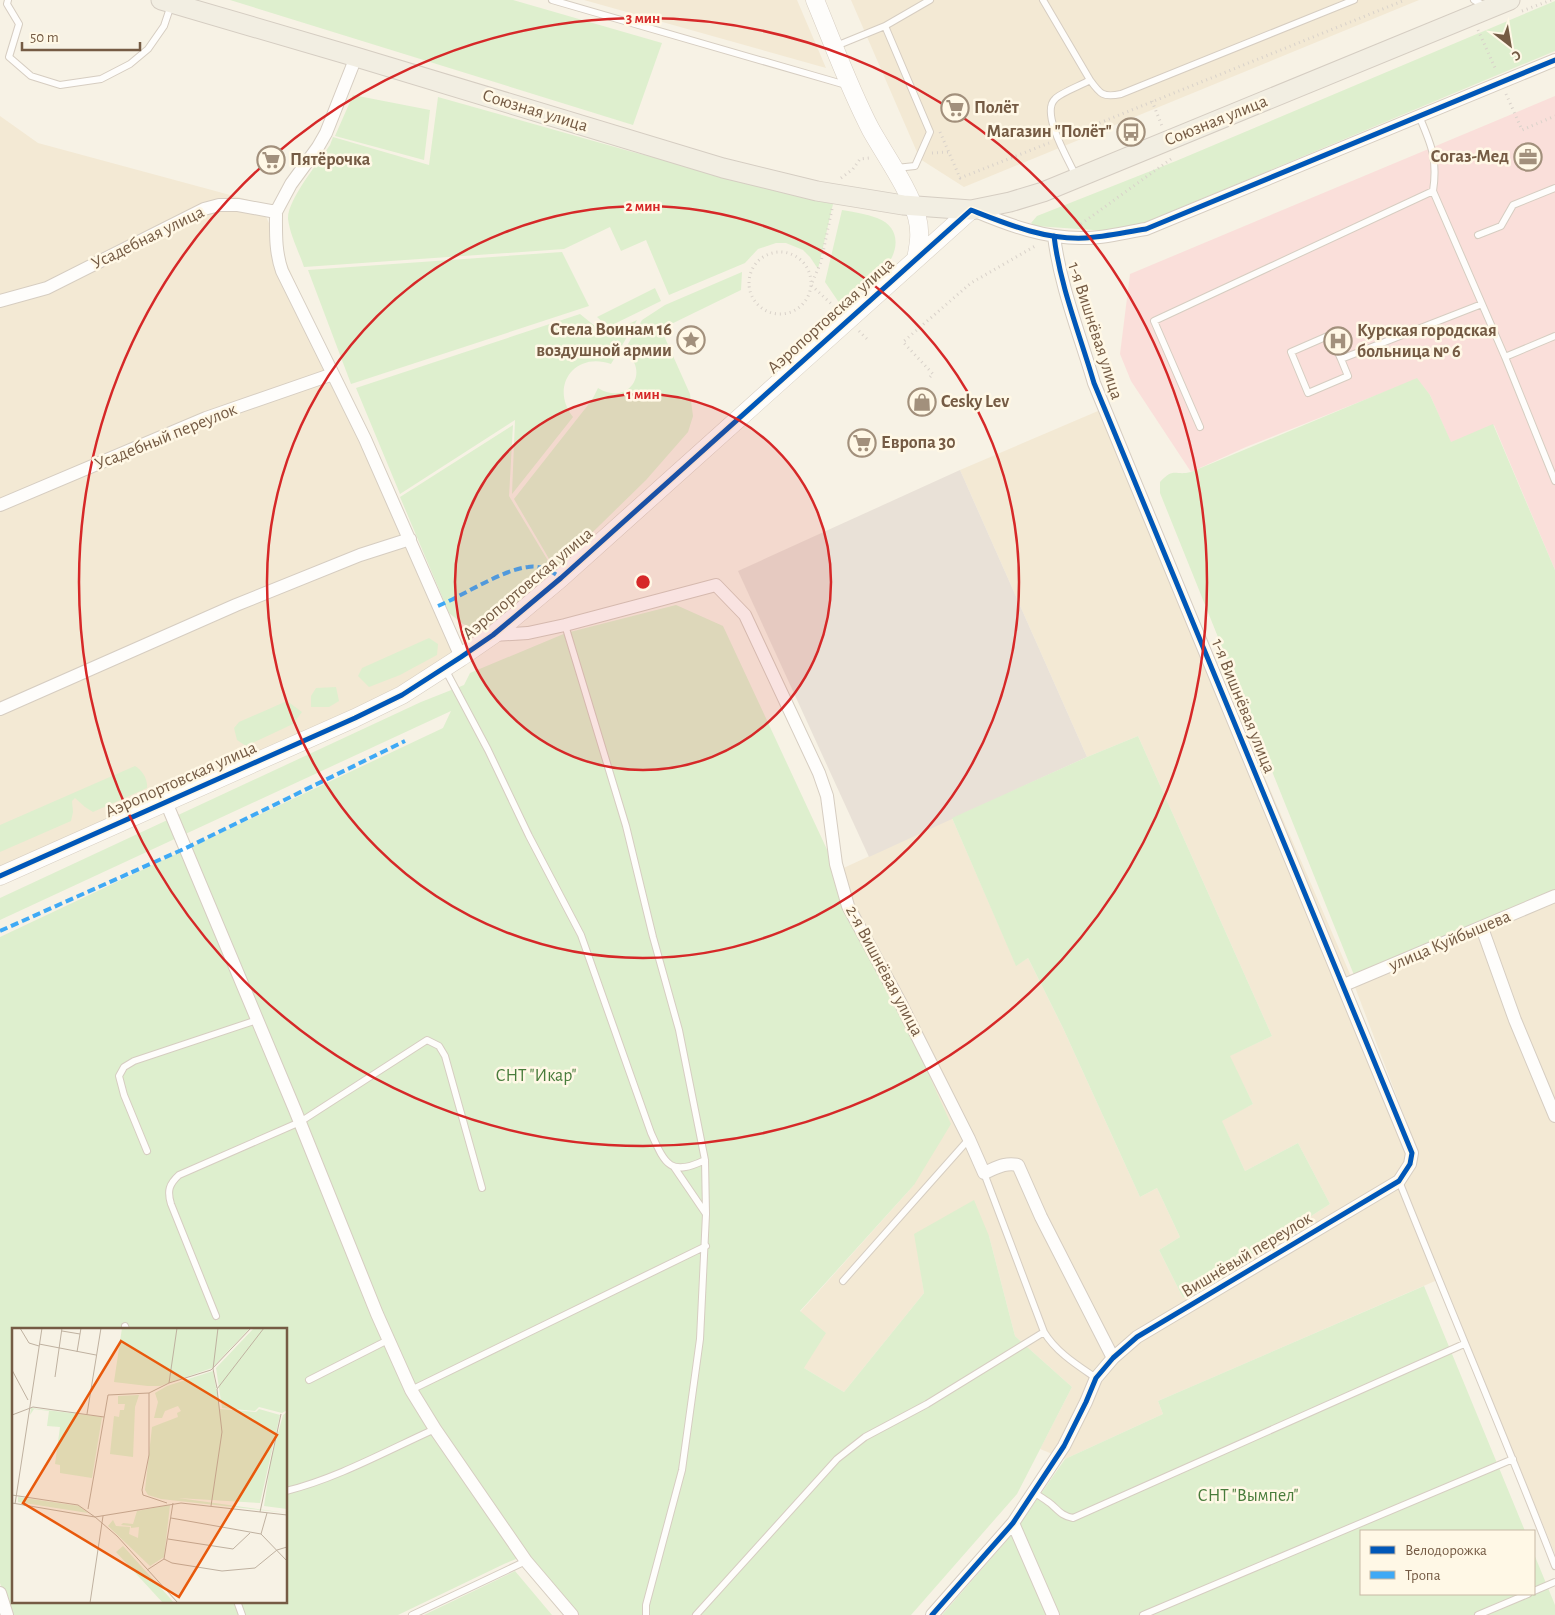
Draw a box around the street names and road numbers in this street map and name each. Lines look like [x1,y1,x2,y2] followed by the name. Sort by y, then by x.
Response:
[480,86,590,136] street label: Союзная улица
[1162,92,1270,150] street label: Союзная улица
[88,202,207,273] street label: Усадебная улица
[764,255,898,377] street label: Аэропортовская улица
[1064,260,1126,402] street label: 1-я Вишнёвая улица
[92,399,240,474] street label: Усадебный переулок
[460,525,596,643] street label: Аэропортовская улица
[1208,636,1278,776] street label: 1-я Вишнёвая улица
[103,739,259,821] street label: Аэропортовская улица
[842,903,926,1039] street label: 2-я Вишнёвая улица
[1385,906,1513,975] street label: улица Куйбышева
[1179,1209,1316,1301] street label: Вишнёвый переулок

